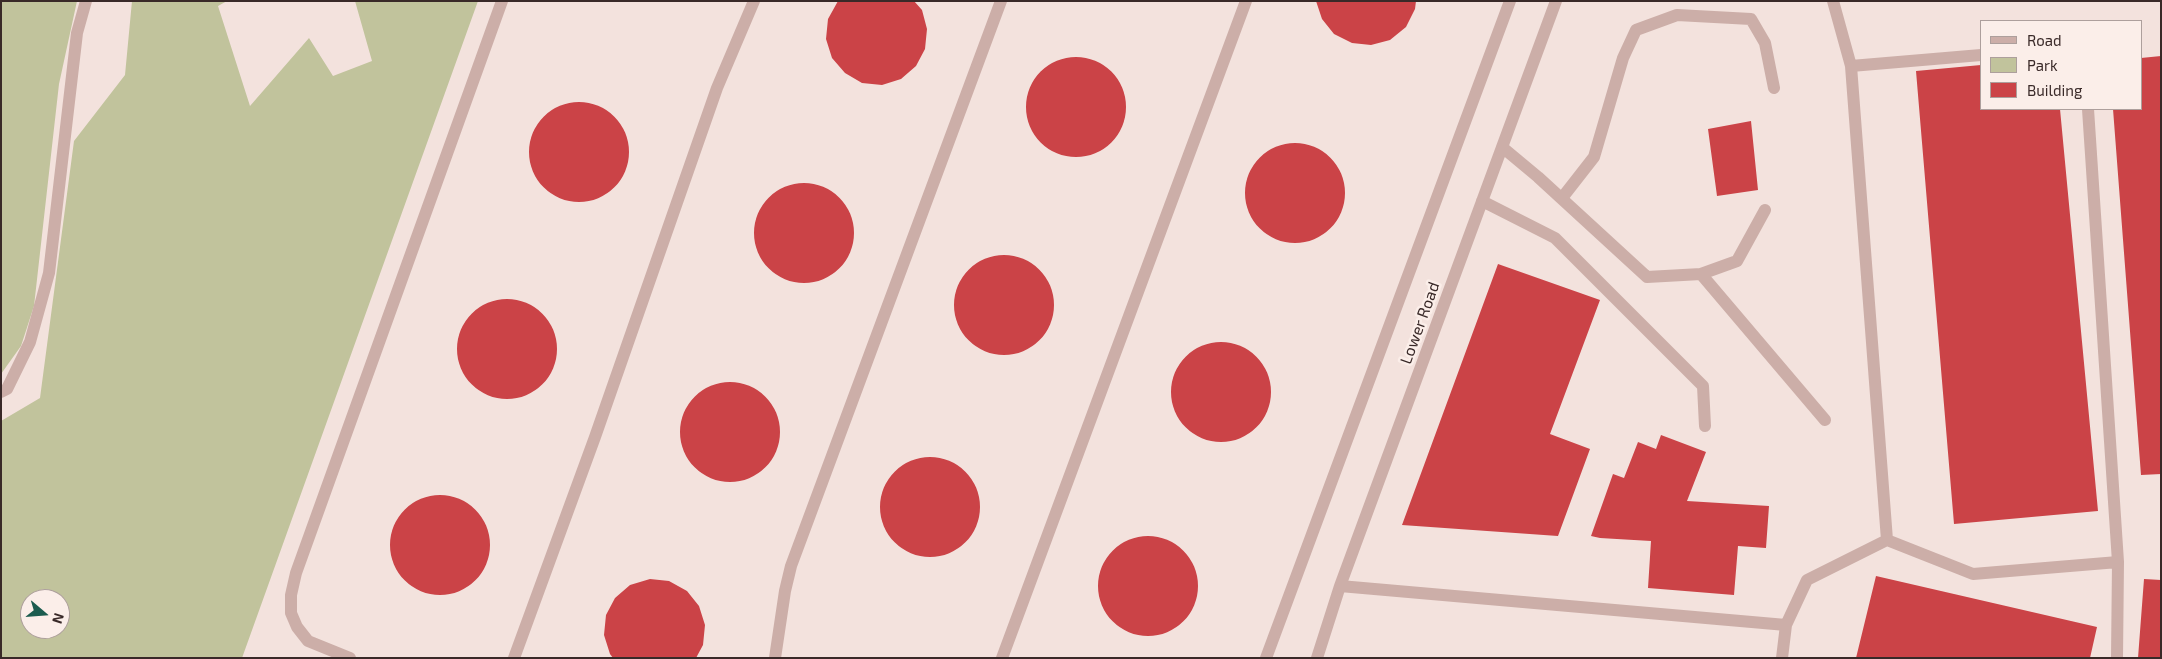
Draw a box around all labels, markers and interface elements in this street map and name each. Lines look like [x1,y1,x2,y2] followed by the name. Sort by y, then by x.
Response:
[1980,20,2142,110] legend
[2027,31,2062,49] text: Road
[2027,56,2058,74] text: Park
[2027,81,2082,99] text: Building
[1396,279,1444,367] street label: Lower Road
[20,589,70,639] north arrow
[49,611,68,626] text: N

